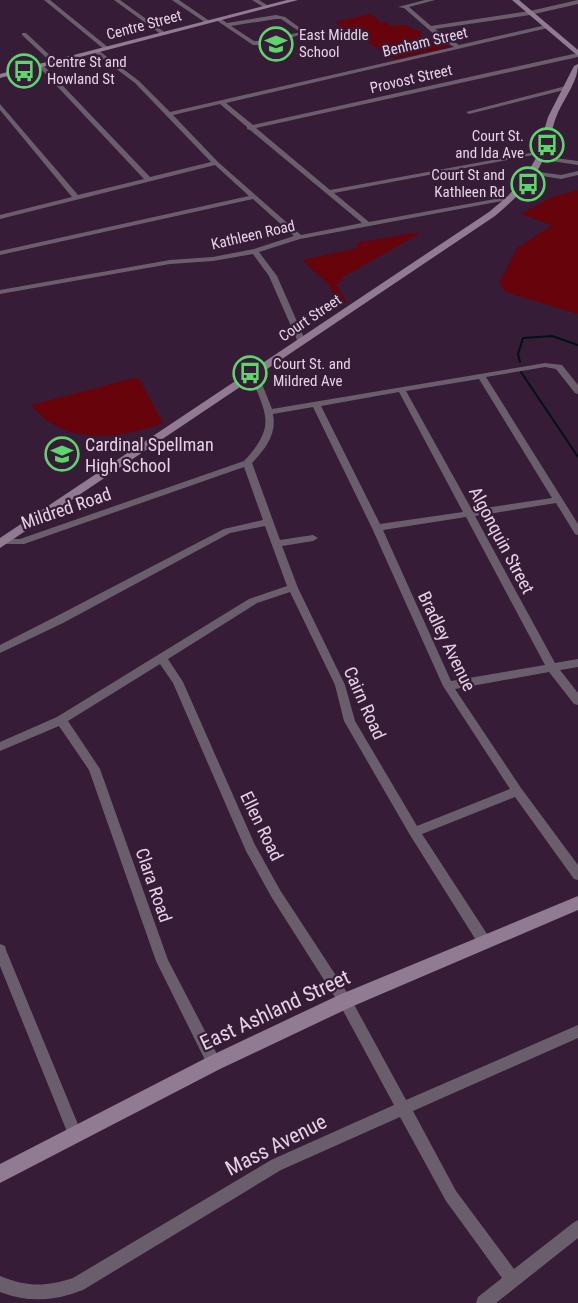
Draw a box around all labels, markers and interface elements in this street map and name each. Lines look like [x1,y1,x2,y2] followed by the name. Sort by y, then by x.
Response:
[104,6,184,44] street label: Centre Street
[381,23,469,61] street label: Benham Street
[258,26,294,62] school or university icon: East Middle School
[299,26,369,61] place label: East Middle School
[6,53,42,89] bus stop icon: Centre St and Howland St
[47,53,127,88] place label: Centre St and Howland St
[368,61,454,97] street label: Provost Street
[455,127,524,162] place label: Court St. and Ida Ave
[529,127,565,163] bus stop icon: Court St. and Ida Ave
[431,166,505,201] place label: Court St and Kathleen Rd
[510,166,546,202] bus stop icon: Court St and Kathleen Rd
[209,217,297,253] street label: Kathleen Road
[275,291,345,345] street label: Court Street
[232,355,268,391] bus stop icon: Court St. and Mildred Ave
[273,355,351,390] place label: Court St. and Mildred Ave
[85,434,214,476] place label: Cardinal Spellman High School
[44,436,80,472] school or university icon: Cardinal Spellman High School
[18,483,114,533] street label: Mildred Road
[465,483,539,597] street label: Algonquin Street
[414,588,480,694] street label: Bradley Avenue
[340,663,390,743] street label: Cairn Road
[236,788,288,864] street label: Ellen Road
[132,845,176,925] street label: Clara Road
[196,965,354,1055] street label: East Ashland Street
[221,1109,331,1181] street label: Mass Avenue

